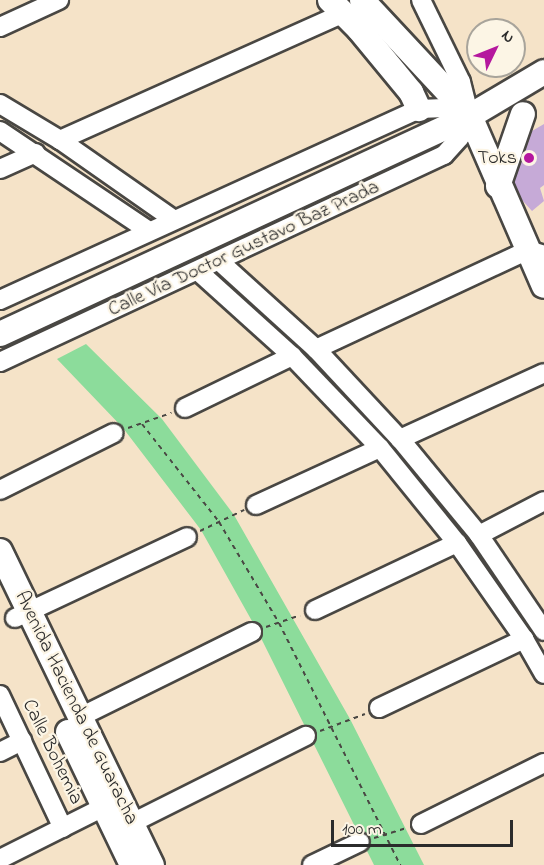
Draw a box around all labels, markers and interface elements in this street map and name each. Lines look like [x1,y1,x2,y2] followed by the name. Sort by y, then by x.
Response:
[466,18,526,78] north arrow
[495,25,520,49] text: N
[478,146,517,170] place label: Toks
[522,151,536,165] marker: Toks
[105,176,383,322] street label: Calle Vía Doctor Gustavo Baz Prada
[9,587,143,829] street label: Avenida Hacienda de Guaracha
[16,695,88,809] street label: Calle Bohemia
[334,808,516,846] scale bar
[342,817,382,843] text: 100 m

